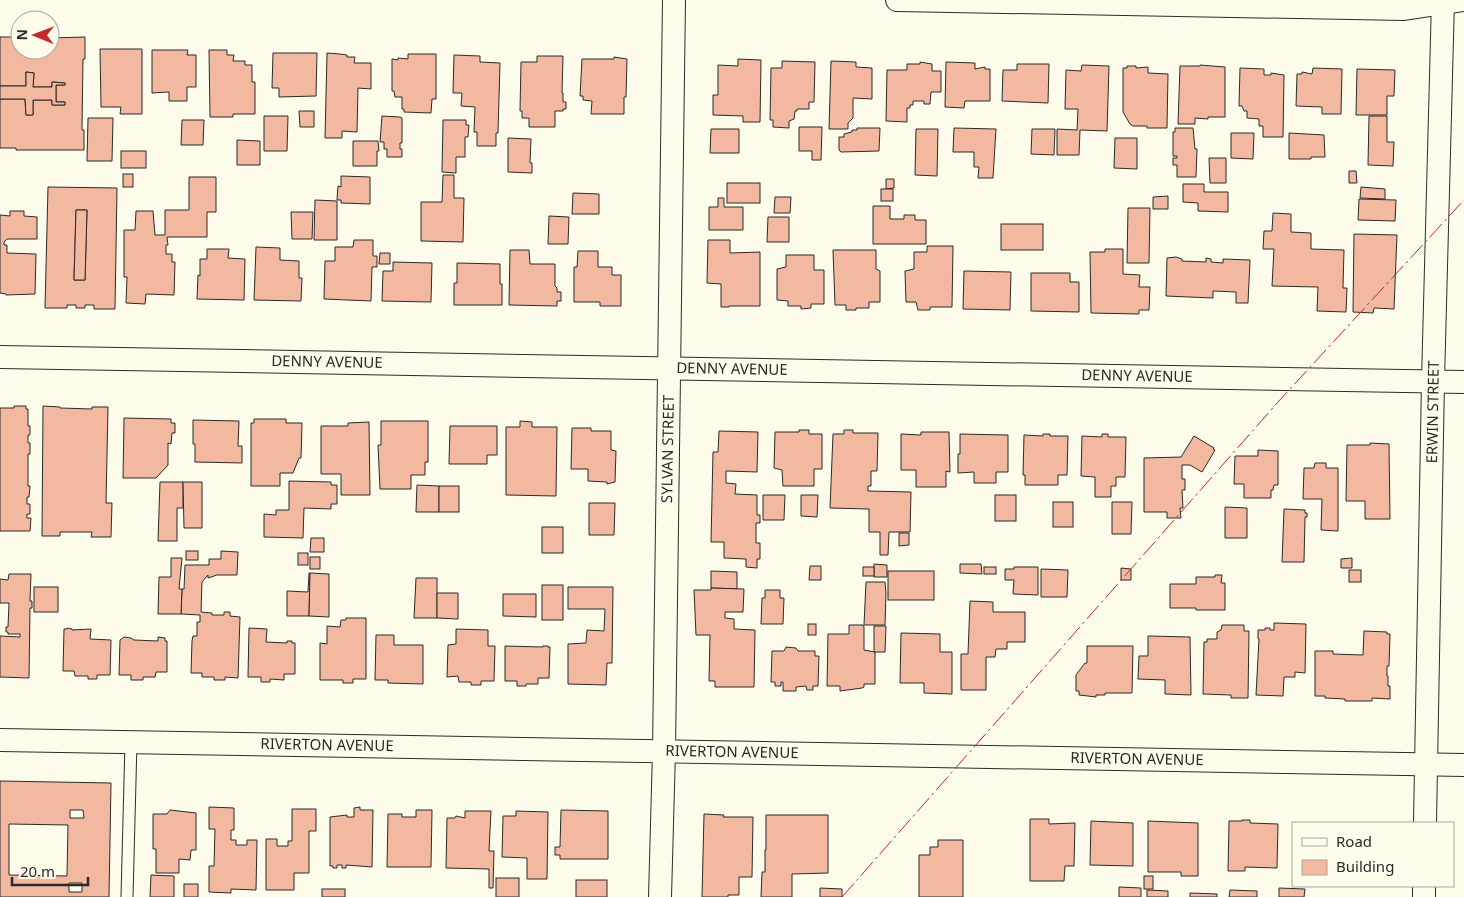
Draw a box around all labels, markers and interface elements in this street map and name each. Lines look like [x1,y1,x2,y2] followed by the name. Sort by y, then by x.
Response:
[10,10,60,60] north arrow
[12,29,31,41] text: N
[271,350,383,372] street label: DENNY AVENUE
[676,357,788,379] street label: DENNY AVENUE
[1421,360,1443,464] street label: ERWIN STREET
[1081,364,1193,386] street label: DENNY AVENUE
[656,394,678,503] street label: SYLVAN STREET
[260,733,394,755] street label: RIVERTON AVENUE
[665,740,799,762] street label: RIVERTON AVENUE
[1070,747,1204,769] street label: RIVERTON AVENUE
[1292,822,1454,887] legend
[1336,831,1372,851] text: Road
[12,854,89,886] scale bar
[1336,856,1394,876] text: Building
[20,861,55,881] text: 20 m

